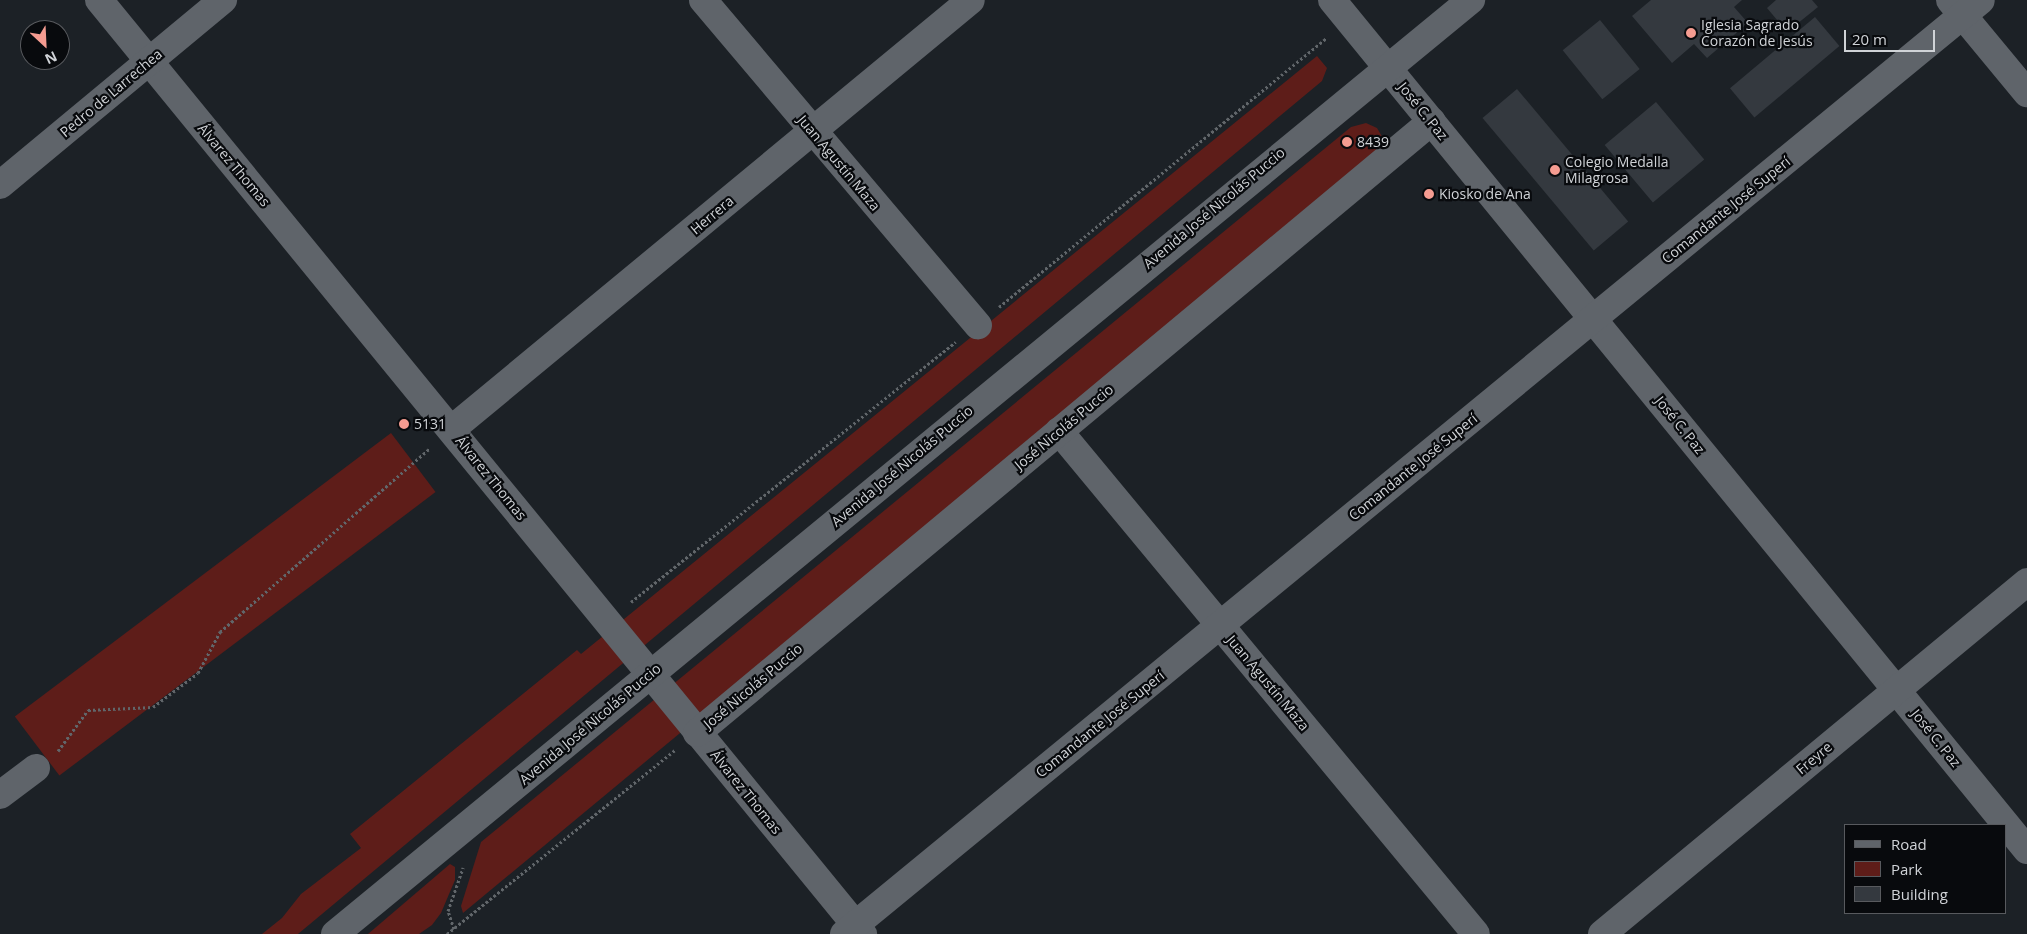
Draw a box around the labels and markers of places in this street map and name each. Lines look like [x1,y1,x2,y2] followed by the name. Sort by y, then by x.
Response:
[1701,17,1813,49] place label: Iglesia Sagrado Corazón de Jesús
[1685,27,1697,39] marker: Iglesia Sagrado Corazón de Jesús
[1357,134,1389,150] place label: 8439
[1341,136,1353,148] marker: 8439
[1565,154,1668,186] place label: Colegio Medalla Milagrosa
[1549,164,1561,176] marker: Colegio Medalla Milagrosa
[1439,186,1531,202] place label: Kiosko de Ana
[1423,188,1435,200] marker: Kiosko de Ana
[414,416,446,432] place label: 5131
[398,418,410,430] marker: 5131

